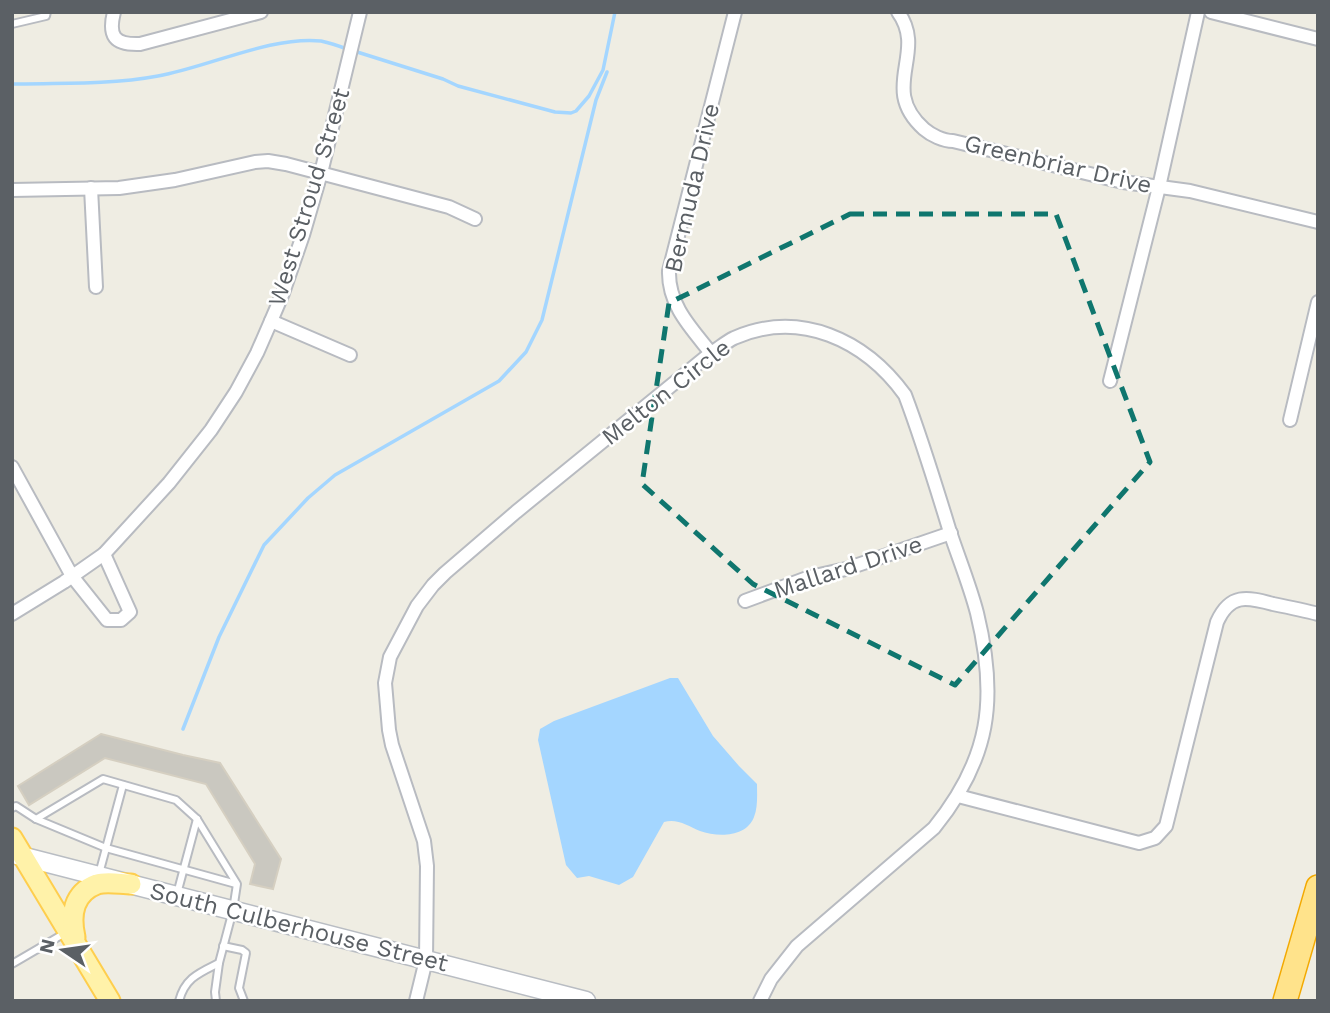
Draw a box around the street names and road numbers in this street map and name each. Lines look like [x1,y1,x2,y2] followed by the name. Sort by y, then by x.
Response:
[262,85,356,309] street label: West Stroud Street
[659,101,725,275] street label: Bermuda Drive
[962,129,1154,199] street label: Greenbriar Drive
[596,333,736,451] street label: Melton Circle
[770,530,926,604] street label: Mallard Drive
[147,876,451,978] street label: South Culberhouse Street

